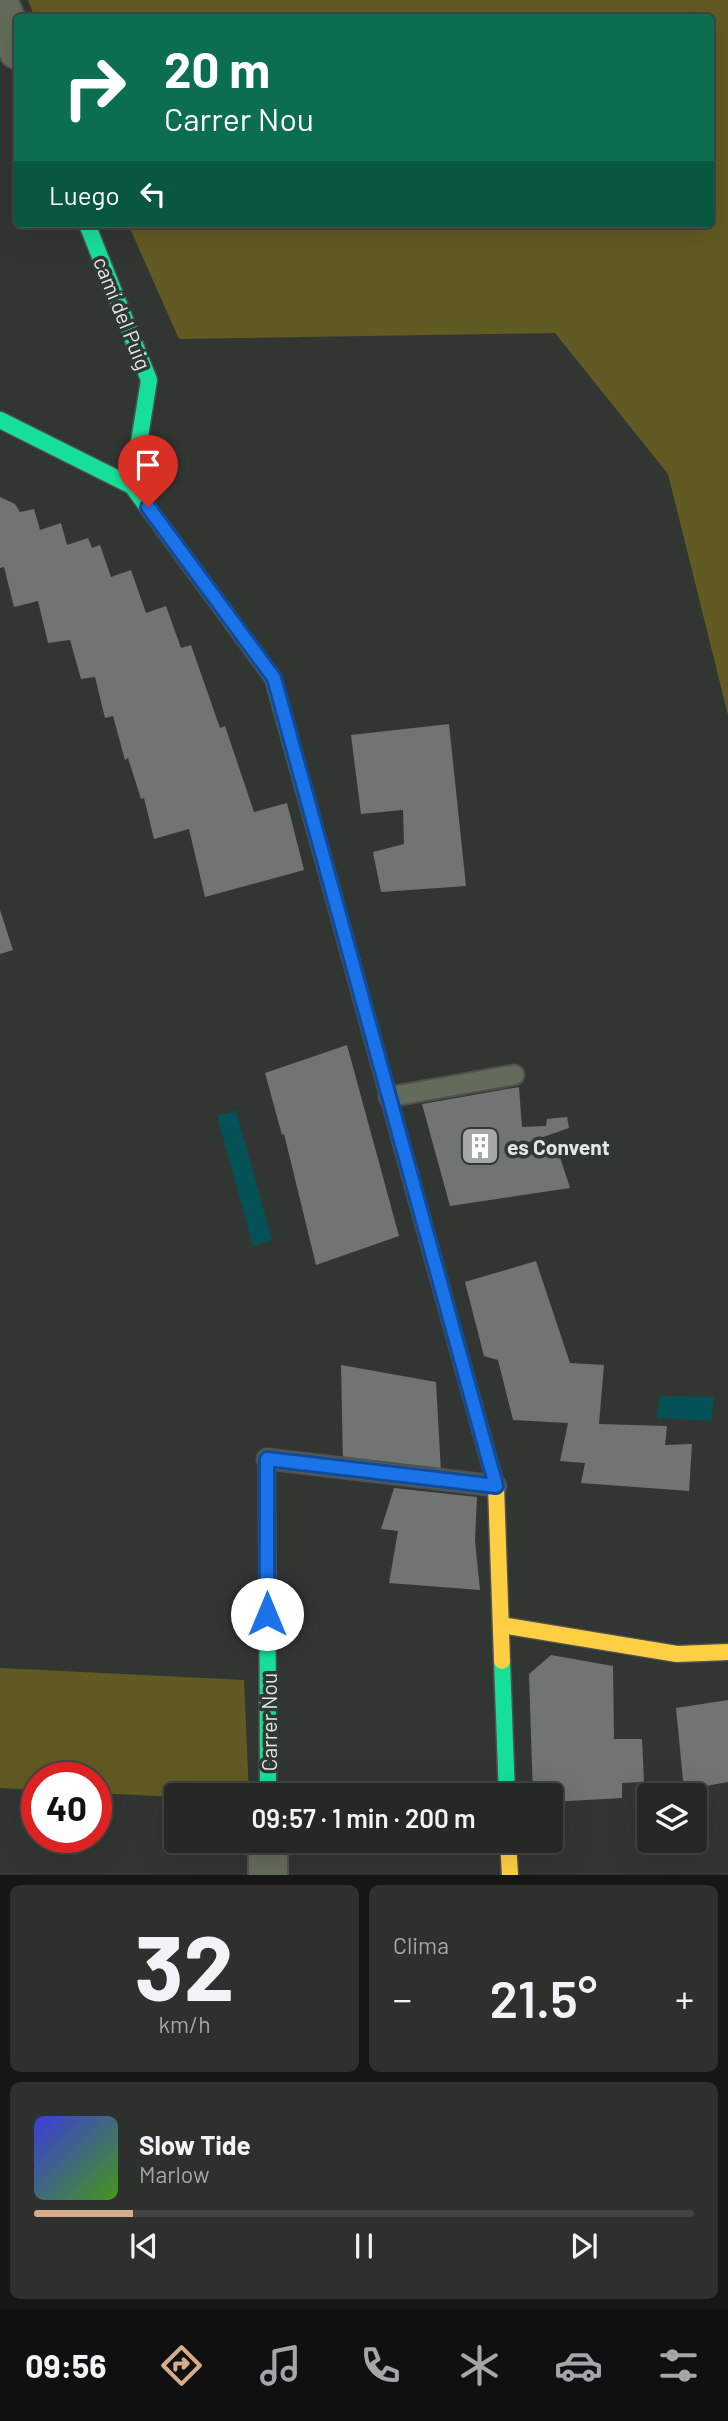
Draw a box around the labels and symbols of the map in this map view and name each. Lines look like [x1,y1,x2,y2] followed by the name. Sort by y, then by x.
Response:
[89,253,157,373] street label: camí del Puig
[118,435,178,507] pin
[459,1125,501,1167] building icon: es Convent
[507,1134,610,1159] place label: es Convent
[230,1577,304,1651] position arrow
[256,1673,281,1771] street label: Carrer Nou
[21,1762,112,1853] speed limit sign: 40

